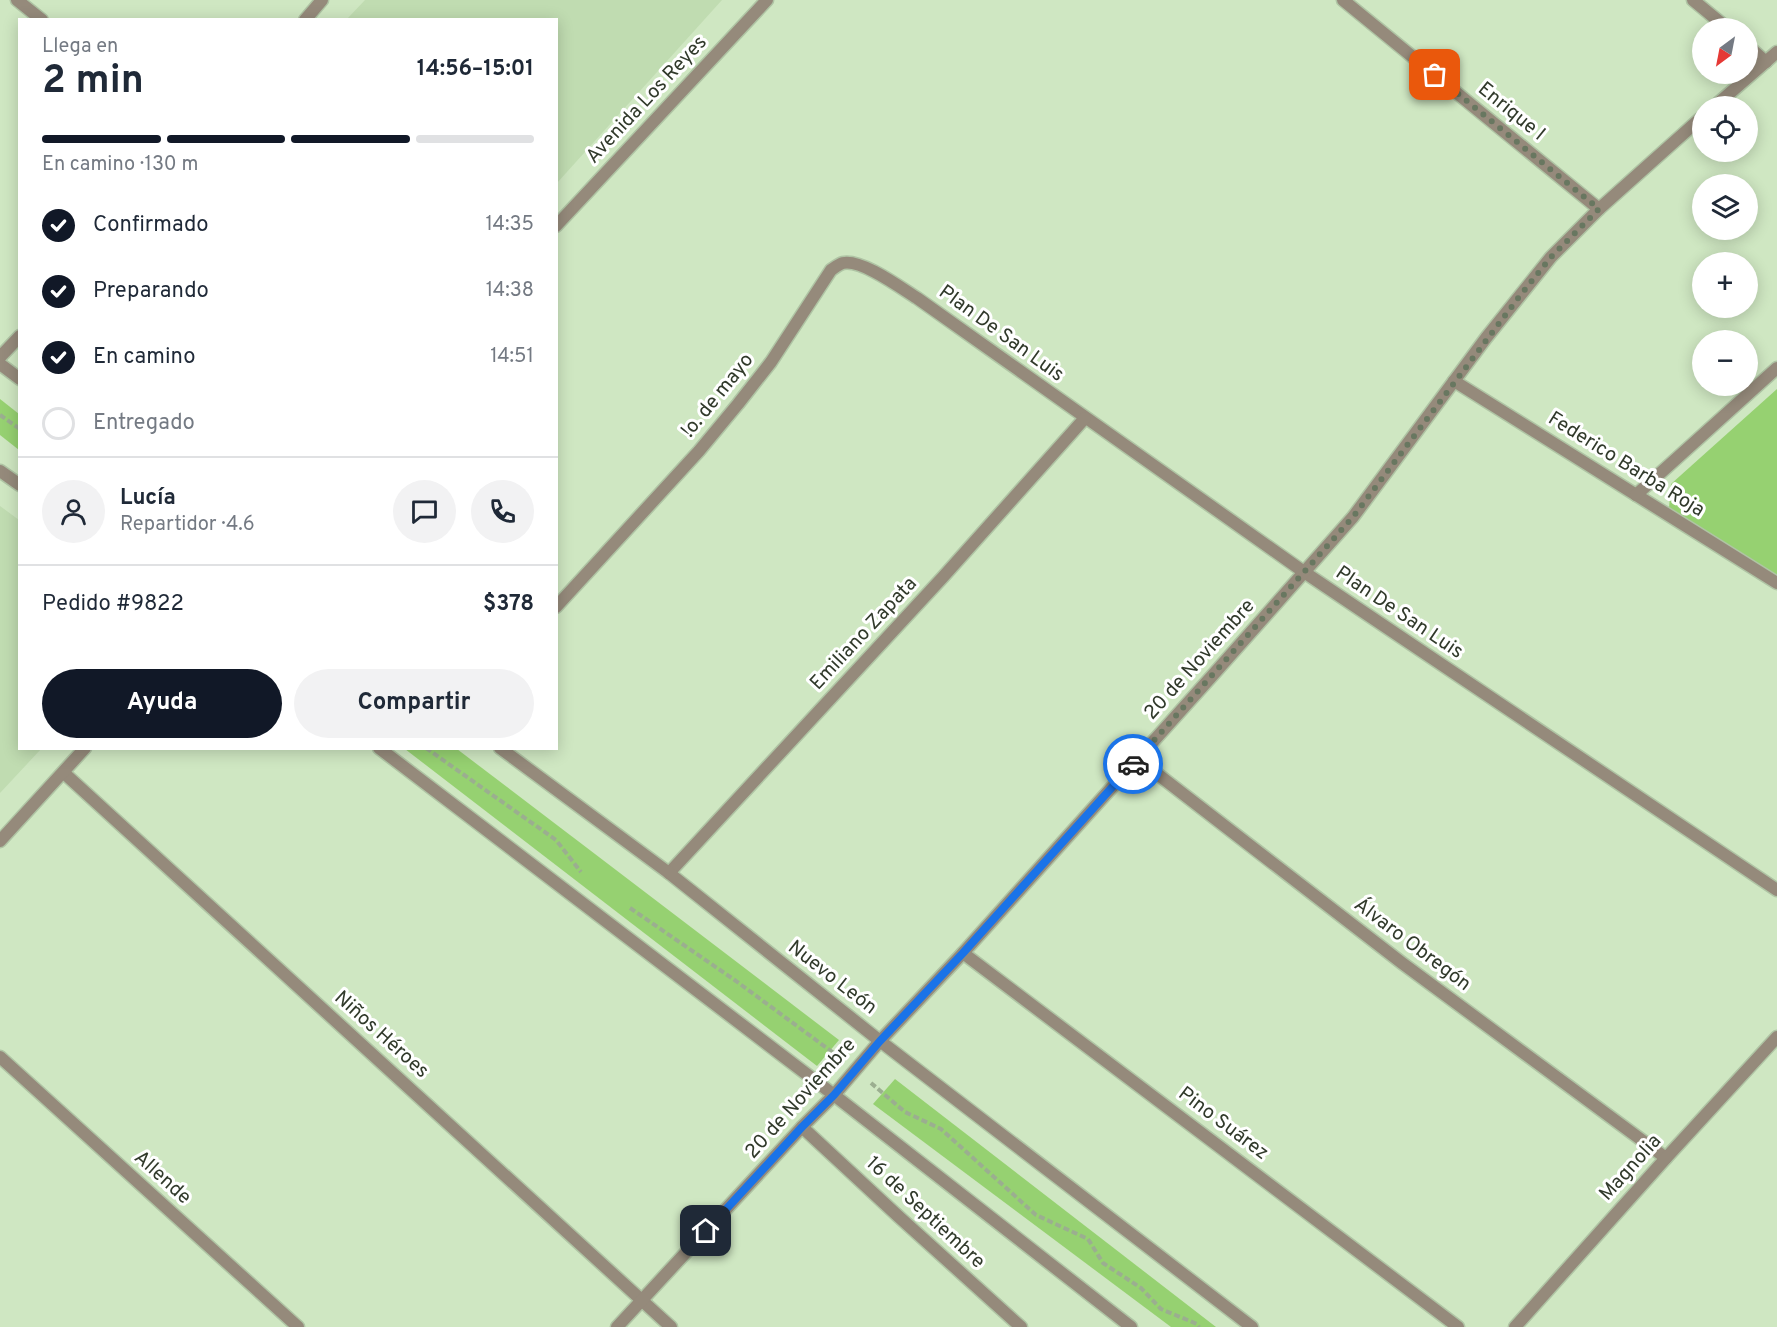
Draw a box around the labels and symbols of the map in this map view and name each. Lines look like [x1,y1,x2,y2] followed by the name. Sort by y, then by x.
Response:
[1692,18,1758,84] north arrow
[581,30,713,170] street label: Avenida Los Reyes
[1409,49,1460,100] pin
[1472,77,1550,147] street label: Enrique I
[933,280,1069,388] street label: Plan De San Luis
[676,348,760,444] street label: !o. de mayo
[1543,406,1709,524] street label: Federico Barba Roja
[1330,561,1468,665] street label: Plan De San Luis
[805,572,923,696] street label: Emiliano Zapata
[1139,594,1261,726] street label: 20 de Noviembre
[1103,734,1163,794] courier
[1348,891,1477,998] street label: Álvaro Obregón
[782,935,882,1021] street label: Nuevo León
[328,986,434,1084] street label: Niños Héroes
[740,1033,862,1165] street label: 20 de Noviembre
[1173,1081,1273,1167] street label: Pino Suárez
[1594,1129,1668,1207] street label: Magnolia
[128,1145,196,1211] street label: Allende
[860,1151,990,1275] street label: 16 de Septiembre
[680,1205,731,1256] pin

